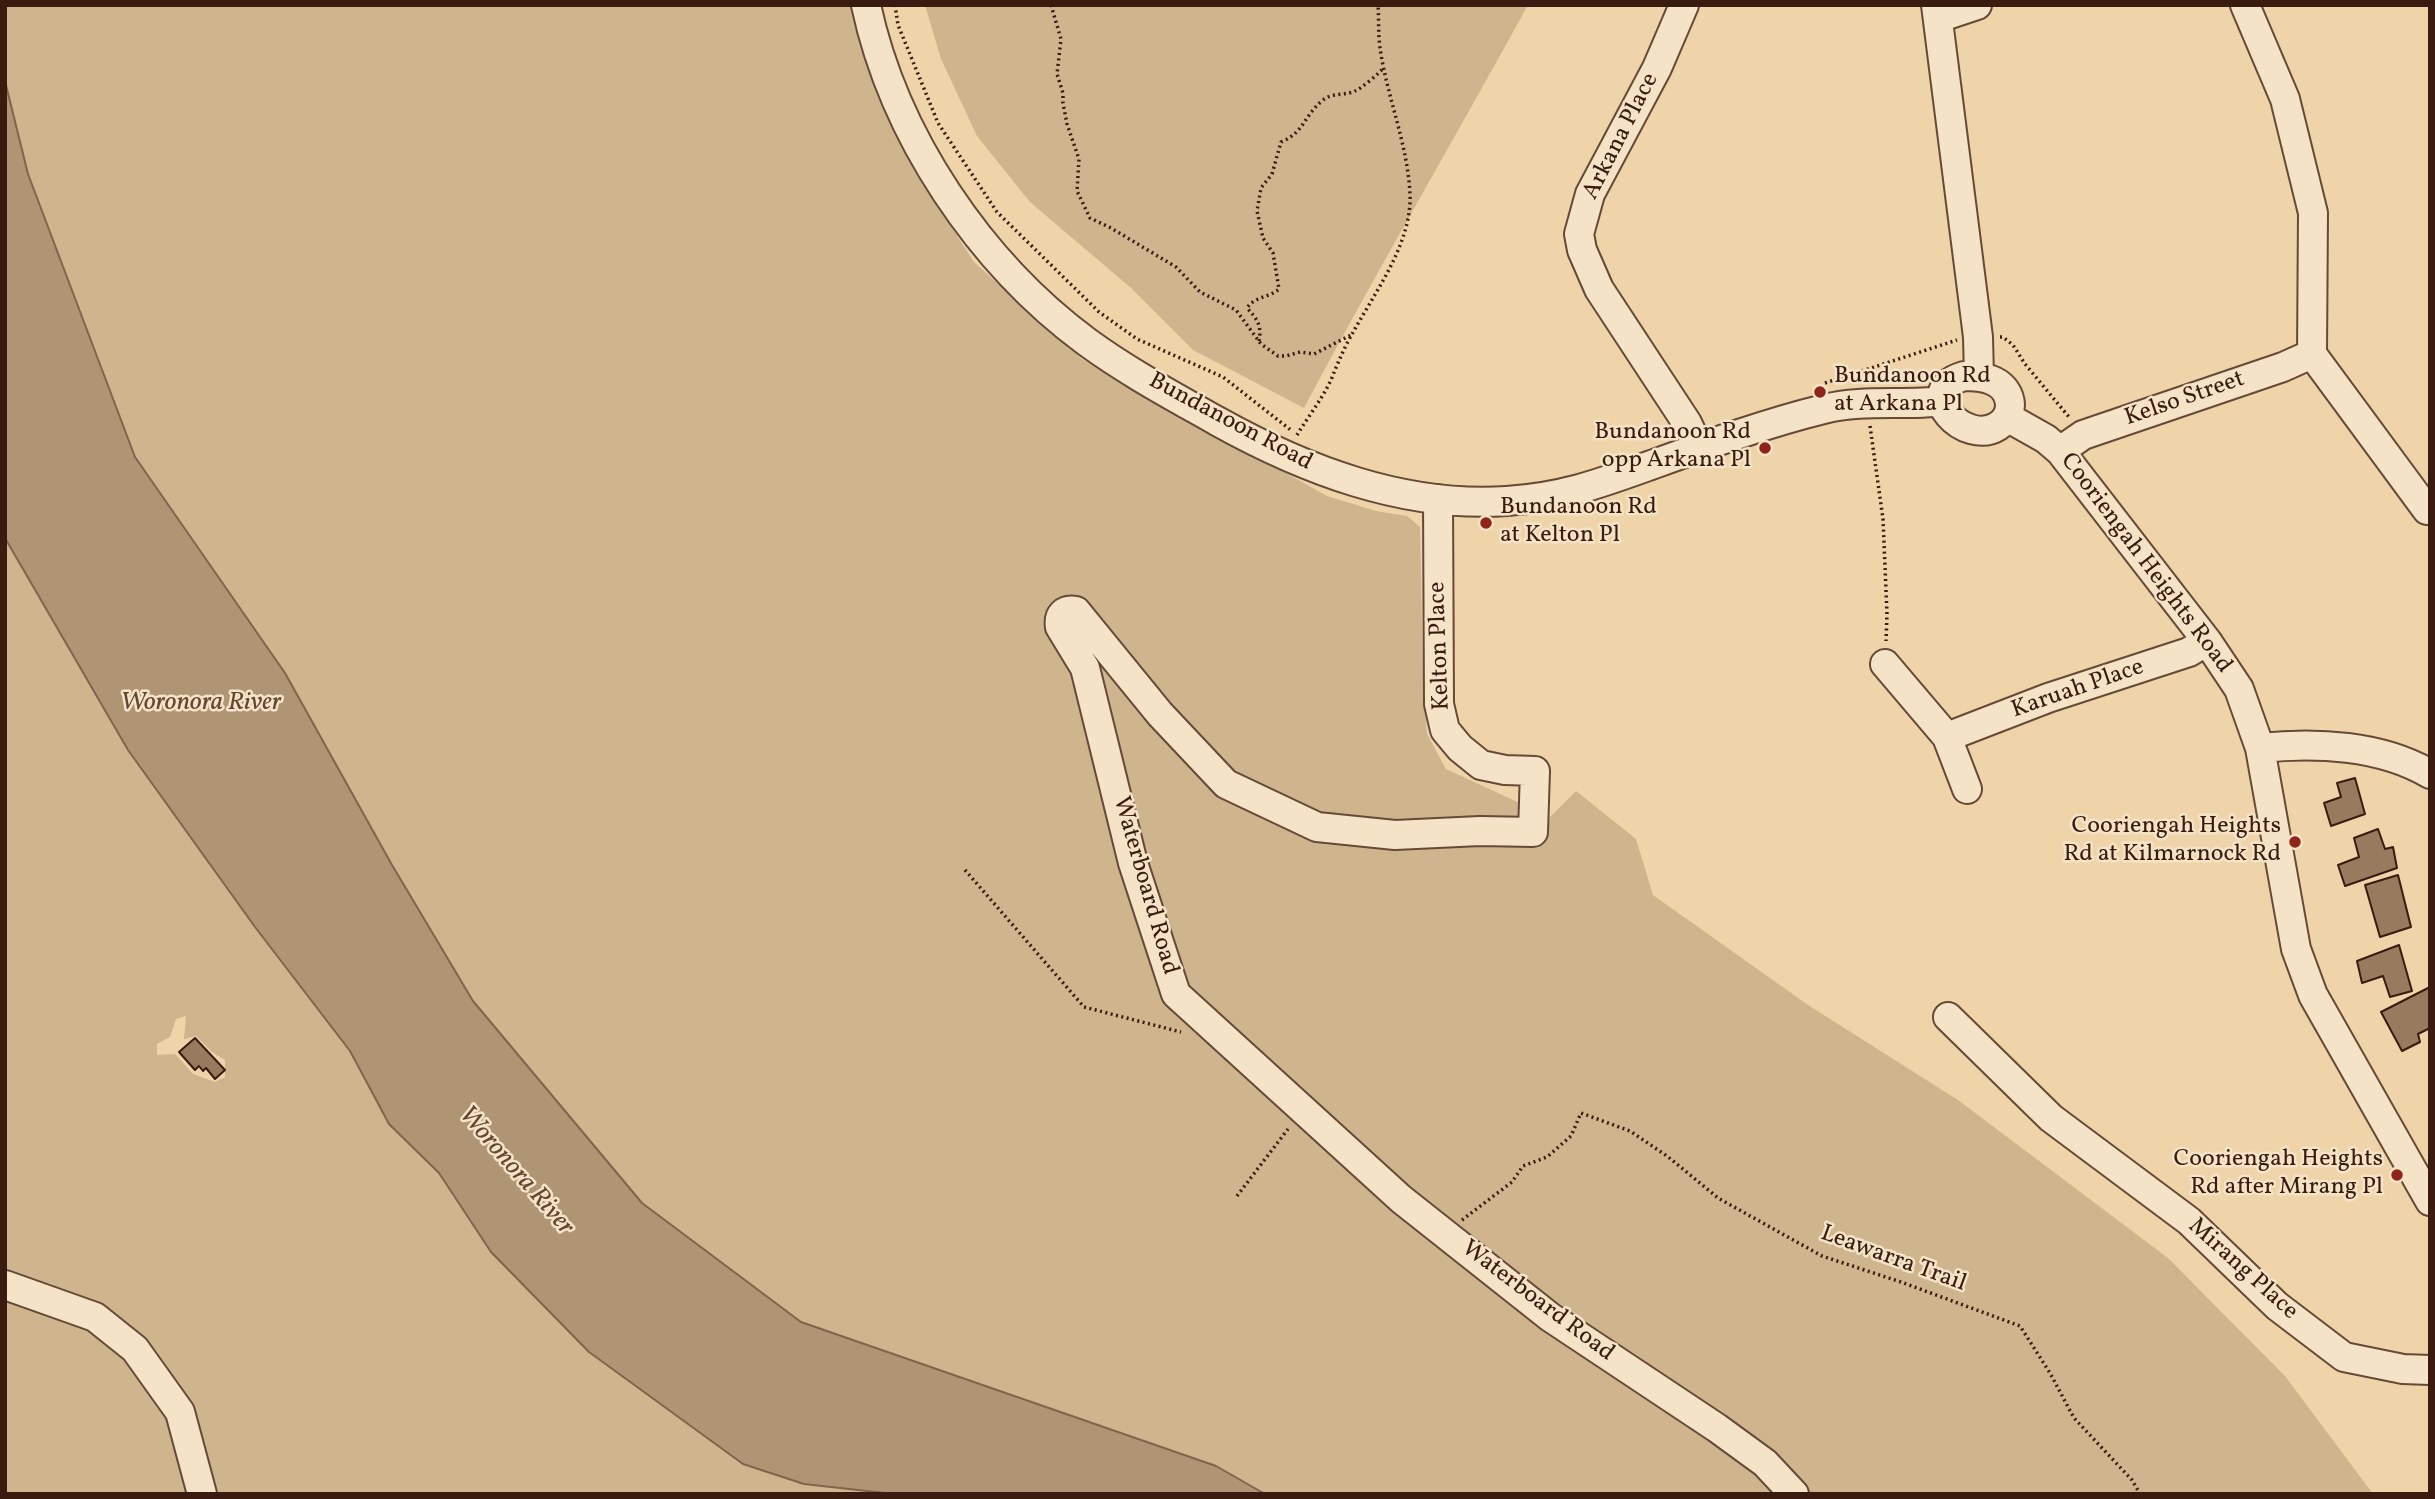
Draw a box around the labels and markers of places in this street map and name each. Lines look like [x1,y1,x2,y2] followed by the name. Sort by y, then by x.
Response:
[1834,364,1991,420] place label: Bundanoon Rd at Arkana Pl
[1812,384,1828,400] marker: Bundanoon Rd at Arkana Pl
[1594,420,1751,476] place label: Bundanoon Rd opp Arkana Pl
[1757,440,1773,456] marker: Bundanoon Rd opp Arkana Pl
[1500,495,1657,551] place label: Bundanoon Rd at Kelton Pl
[1478,515,1494,531] marker: Bundanoon Rd at Kelton Pl
[2063,814,2281,870] place label: Cooriengah Heights Rd at Kilmarnock Rd
[2287,834,2303,850] marker: Cooriengah Heights Rd at Kilmarnock Rd
[2174,1147,2383,1203] place label: Cooriengah Heights Rd after Mirang Pl
[2389,1167,2405,1183] marker: Cooriengah Heights Rd after Mirang Pl

